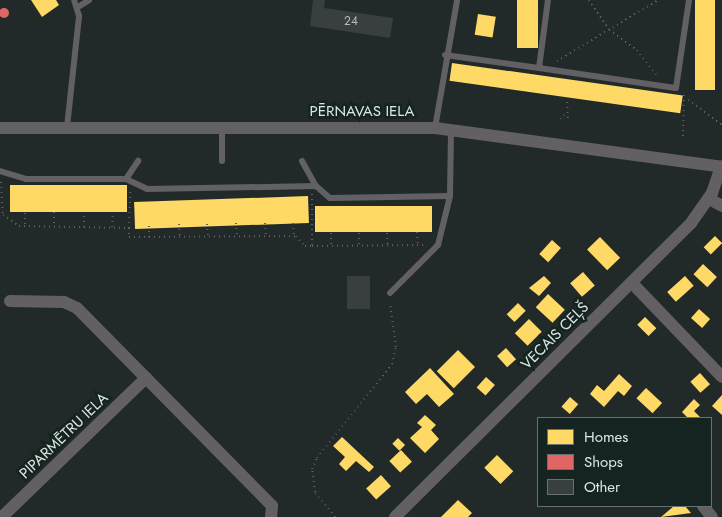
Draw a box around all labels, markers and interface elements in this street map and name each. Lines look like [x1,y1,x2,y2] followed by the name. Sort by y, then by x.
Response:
[344,15,358,29] house number: 24
[310,103,414,121] street label: PĒRNAVAS IELA
[518,299,592,373] street label: VECAIS CEĻŠ
[16,389,112,483] street label: PIPARMĒTRU IELA
[537,417,712,507] legend
[584,426,628,448] text: Homes
[584,451,623,473] text: Shops
[584,476,620,498] text: Other

